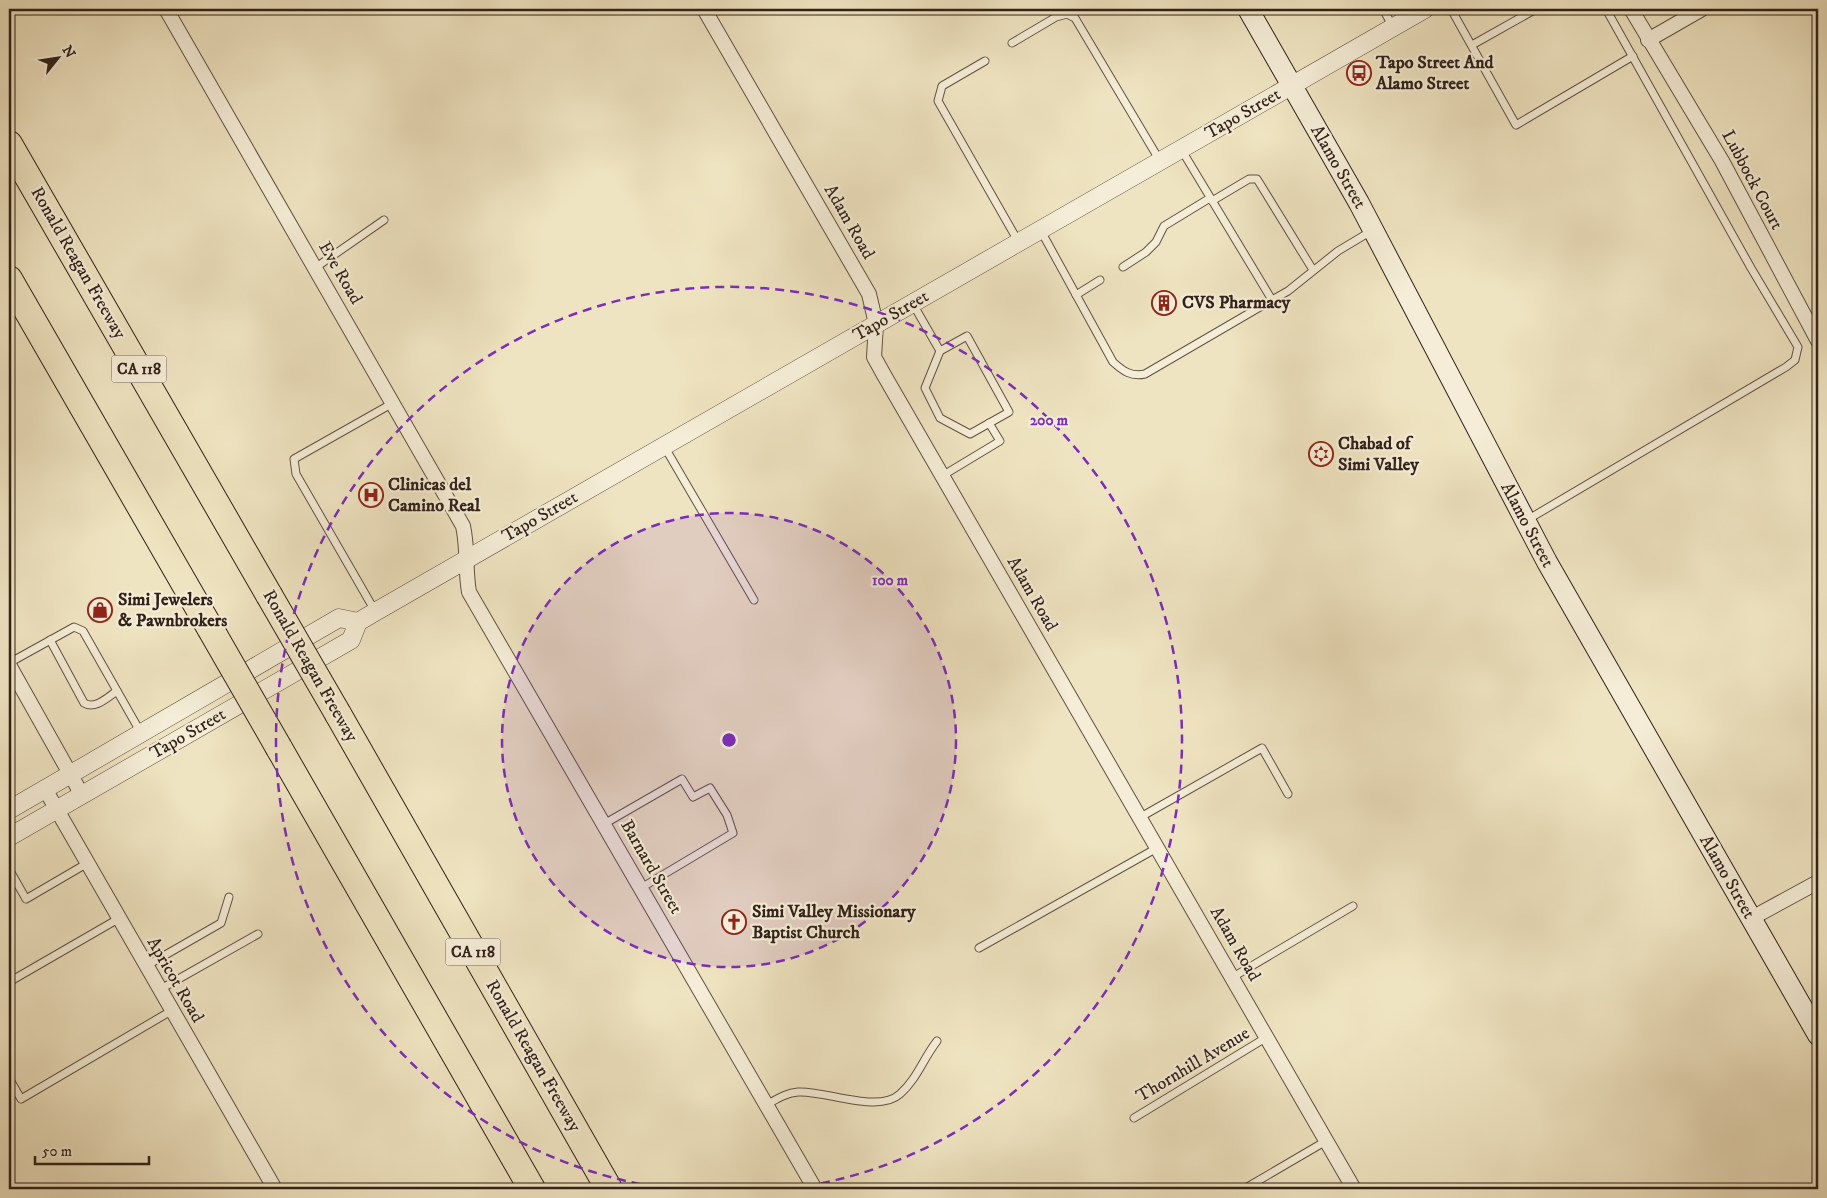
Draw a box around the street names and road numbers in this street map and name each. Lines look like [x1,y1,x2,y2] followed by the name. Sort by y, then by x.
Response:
[1201,83,1285,145] street label: Tapo Street
[1305,121,1371,213] street label: Alamo Street
[1717,126,1788,234] street label: Lubbock Court
[819,181,879,263] street label: Adam Road
[25,183,131,343] street label: Ronald Reagan Freeway
[313,238,367,308] street label: Eve Road
[849,285,933,347] street label: Tapo Street
[112,356,166,382] road number: CA 118
[1495,479,1559,571] street label: Alamo Street
[498,486,582,548] street label: Tapo Street
[1002,553,1062,635] street label: Adam Road
[257,586,363,746] street label: Ronald Reagan Freeway
[146,703,230,765] street label: Tapo Street
[615,816,687,918] street label: Barnard Street
[1694,831,1760,923] street label: Alamo Street
[1205,903,1265,985] street label: Adam Road
[142,933,208,1027] street label: Apricot Road
[446,939,500,966] road number: CA 118
[480,976,586,1136] street label: Ronald Reagan Freeway
[1132,1022,1254,1108] street label: Thornhill Avenue

